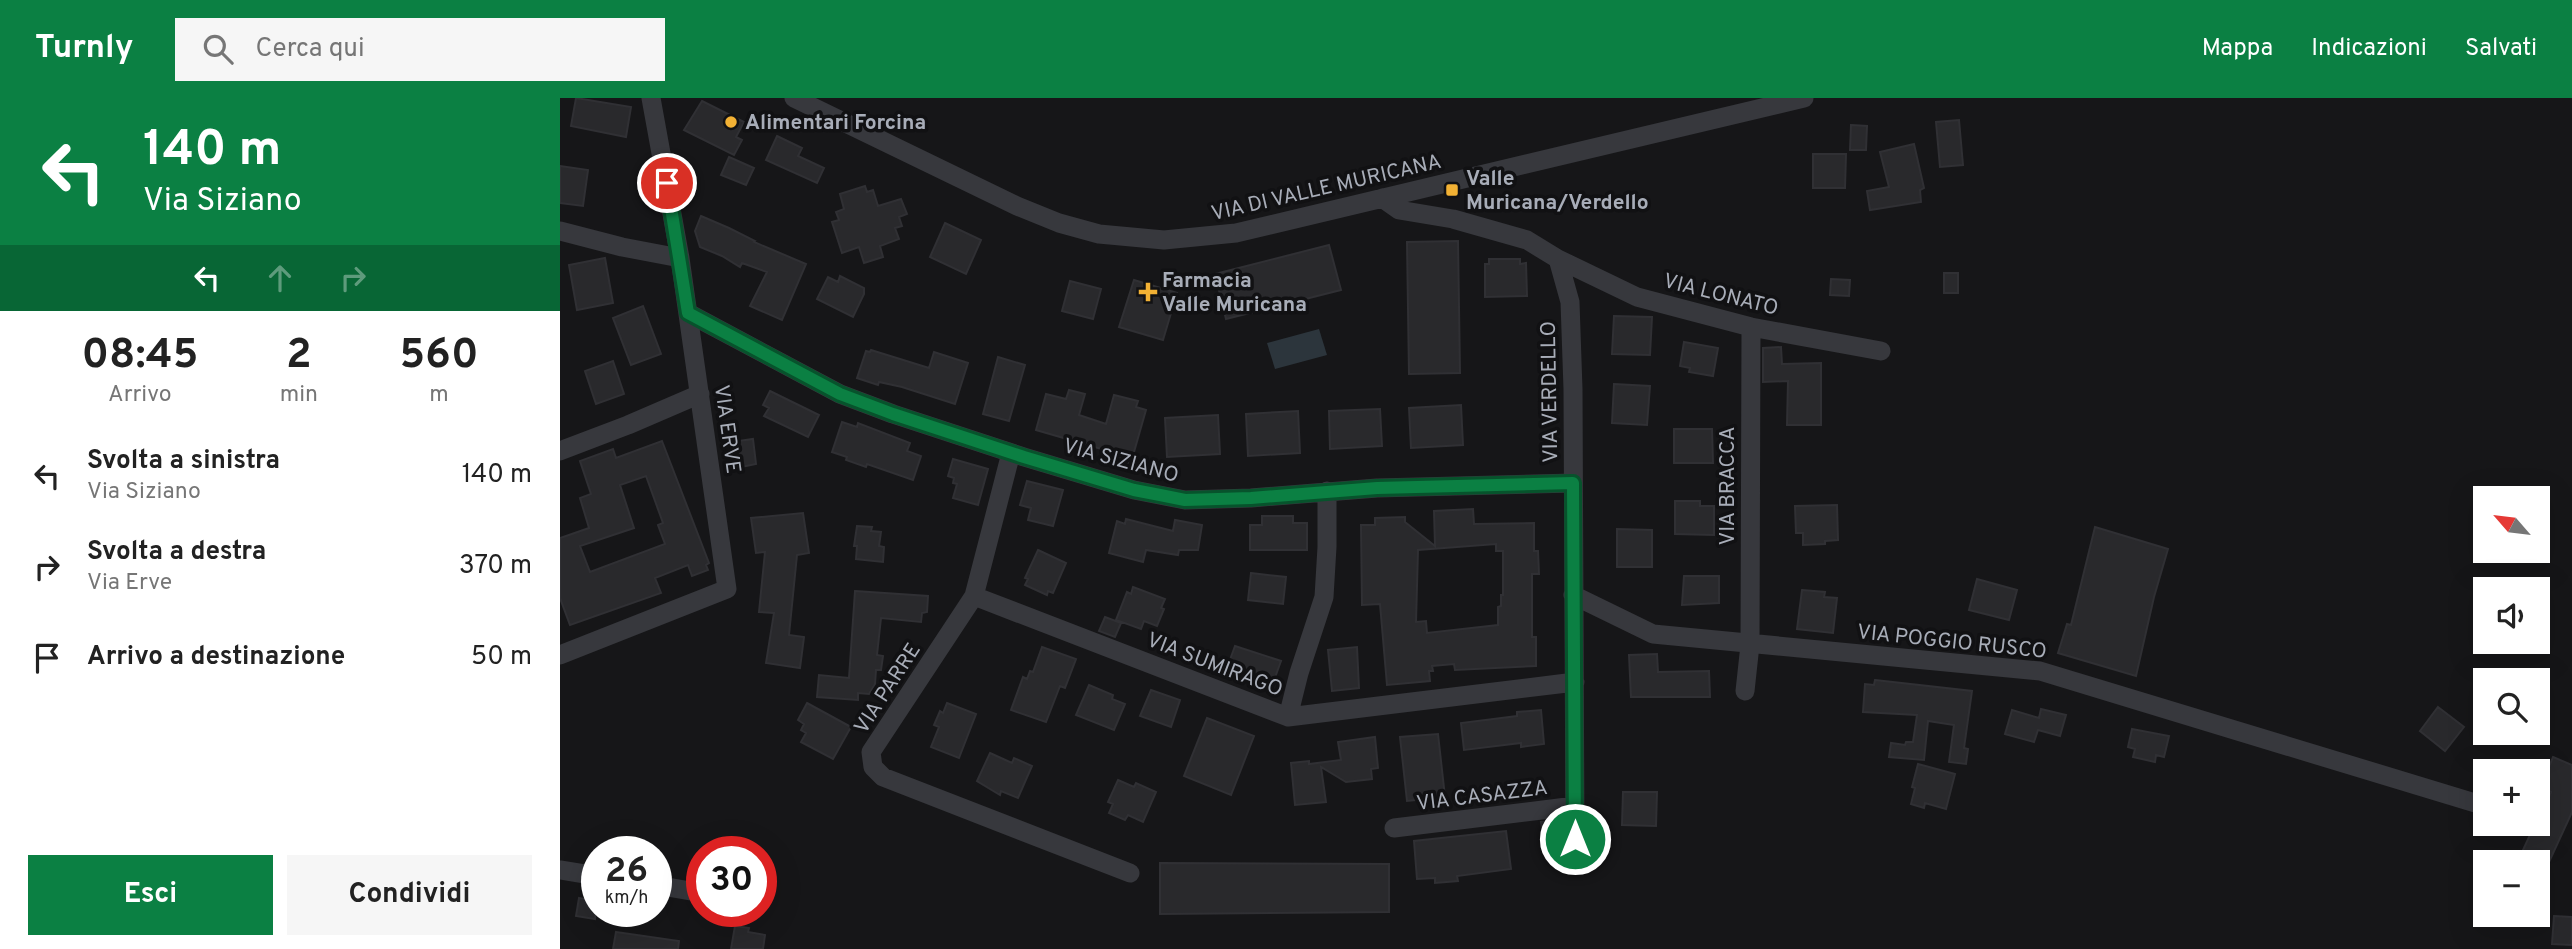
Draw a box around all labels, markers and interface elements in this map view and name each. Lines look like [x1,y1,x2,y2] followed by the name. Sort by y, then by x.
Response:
[175,18,665,81] search box
[35,28,133,70] text: Turnly
[199,30,237,68] icon: search
[255,33,365,66] text: Cerca qui
[2202,34,2273,64] text: Mappa
[2311,34,2427,64] text: Indicazioni
[2465,34,2537,64] text: Salvati
[745,110,926,137] place label: Alimentari Forcina
[723,114,739,130] marker: Alimentari Forcina
[143,121,282,183] text: 140 m
[28,126,119,217] icon: left
[1209,149,1444,228] street label: VIA DI VALLE MURICANA
[637,153,697,213] pin
[648,164,686,202] icon: arrive
[1466,166,1649,217] place label: Valle Muricana/Verdello
[143,182,302,222] text: Via Siziano
[1444,182,1460,198] marker: Valle Muricana/Verdello
[188,259,226,297] icon: left
[261,259,299,297] icon: ahead
[334,259,372,297] icon: right
[1162,268,1307,319] place label: Farmacia Valle Muricana
[1660,268,1781,323] street label: VIA LONATO
[1140,284,1156,300] marker: Farmacia Valle Muricana
[1536,321,1565,463] street label: VIA VERDELLO
[81,330,198,383] text: 08:45
[286,330,312,383] text: 2
[399,330,479,383] text: 560
[108,381,172,410] text: Arrivo
[280,381,318,410] text: min
[429,381,449,410] text: m
[707,383,746,475] street label: VIA ERVE
[1715,427,1742,545] street label: VIA BRACCA
[1060,433,1181,490] street label: VIA SIZIANO
[87,445,280,478] text: Svolta a sinistra
[28,457,66,495] icon: left
[462,459,532,492] text: 140 m
[87,478,201,507] text: Via Siziano
[2473,486,2550,564] north arrow
[2473,486,2550,927] map controls
[87,536,266,569] text: Svolta a destra
[28,548,66,586] icon: right
[459,550,532,583] text: 370 m
[87,569,172,598] text: Via Erve
[2473,577,2550,654] button: sound
[1856,619,2048,666] street label: VIA POGGIO RUSCO
[1143,627,1286,704] street label: VIA SUMIRAGO
[849,638,928,739] street label: VIA PARRE
[28,639,66,677] icon: arrive
[87,641,345,674] text: Arrivo a destinazione
[471,641,532,674] text: 50 m
[2473,668,2550,745] button: search
[2473,759,2550,836] button: +
[1415,775,1549,818] street label: VIA CASAZZA
[1538,802,1612,876] position arrow
[686,836,777,927] speed limit sign: 30
[605,850,648,894] text: 26
[2473,850,2550,927] button: −
[28,855,273,935] button: Esci
[287,855,532,935] button: Condividi
[605,887,648,910] text: km/h

